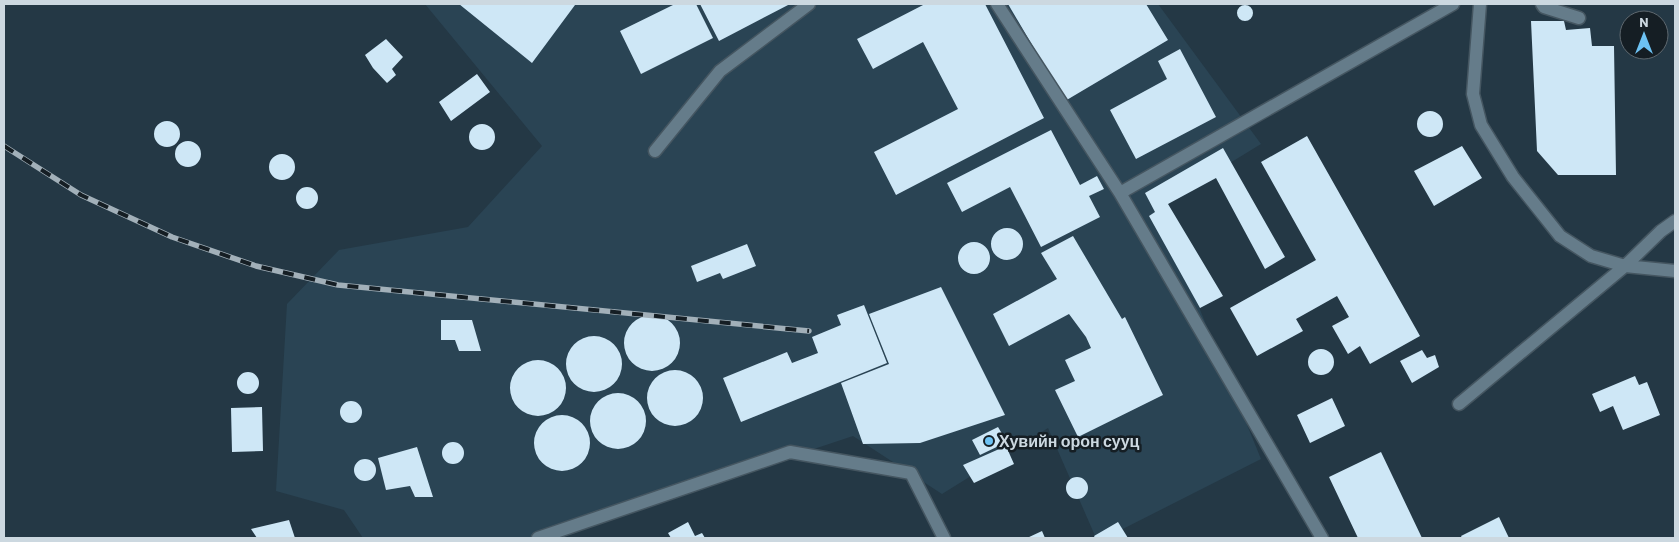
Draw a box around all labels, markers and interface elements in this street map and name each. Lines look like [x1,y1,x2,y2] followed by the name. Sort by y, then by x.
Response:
[1619,10,1669,60] north arrow
[1639,13,1649,30] text: N
[999,431,1140,450] place label: Хувийн орон сууц
[983,435,995,447] marker: Хувийн орон сууц

